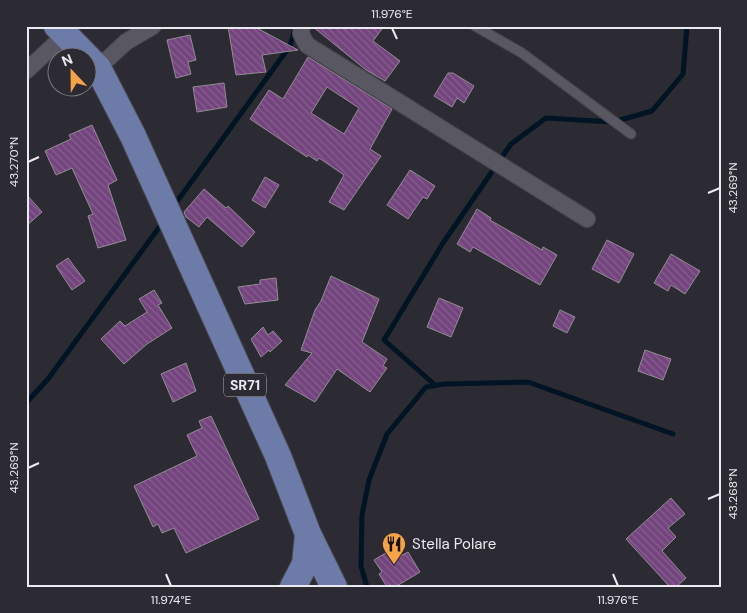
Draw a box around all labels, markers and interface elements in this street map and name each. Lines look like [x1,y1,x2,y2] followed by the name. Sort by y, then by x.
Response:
[371,6,413,22] text: 11.976°E
[48,48,98,98] north arrow
[59,50,75,70] text: N
[6,137,22,187] text: 43.270°N
[725,163,741,213] text: 43.269°N
[224,374,266,396] road number: SR71
[6,443,22,493] text: 43.269°N
[725,469,741,519] text: 43.268°N
[381,531,407,565] restaurant icon: Stella Polare
[412,534,496,554] place label: Stella Polare
[151,592,192,608] text: 11.974°E
[597,592,639,608] text: 11.976°E

